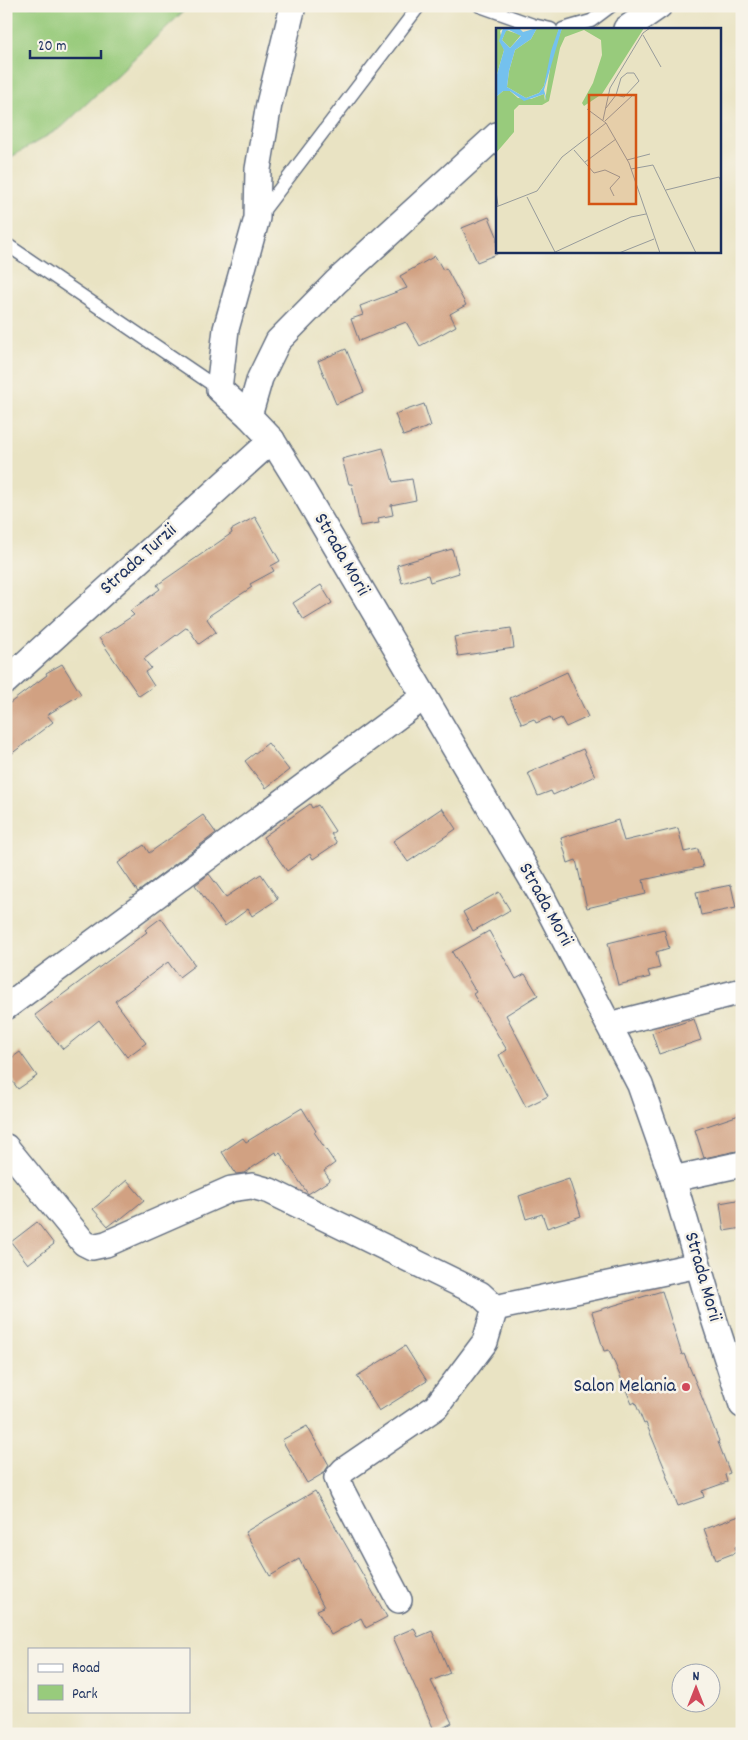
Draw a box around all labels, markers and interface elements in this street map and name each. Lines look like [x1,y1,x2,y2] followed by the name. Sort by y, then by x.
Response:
[30,28,101,60] scale bar
[496,28,720,252] inset map
[38,36,66,58] text: 20 m
[306,508,376,602] street label: Strada Morii
[94,517,184,602] street label: Strada Turzii
[511,858,580,952] street label: Strada Morii
[676,1229,728,1325] street label: Strada Morii
[573,1373,677,1401] place label: Salon Melania
[680,1381,692,1393] marker: Salon Melania
[28,1648,190,1712] legend
[72,1658,100,1680] text: Road
[670,1662,720,1712] north arrow
[693,1667,700,1687] text: N
[72,1684,98,1706] text: Park

